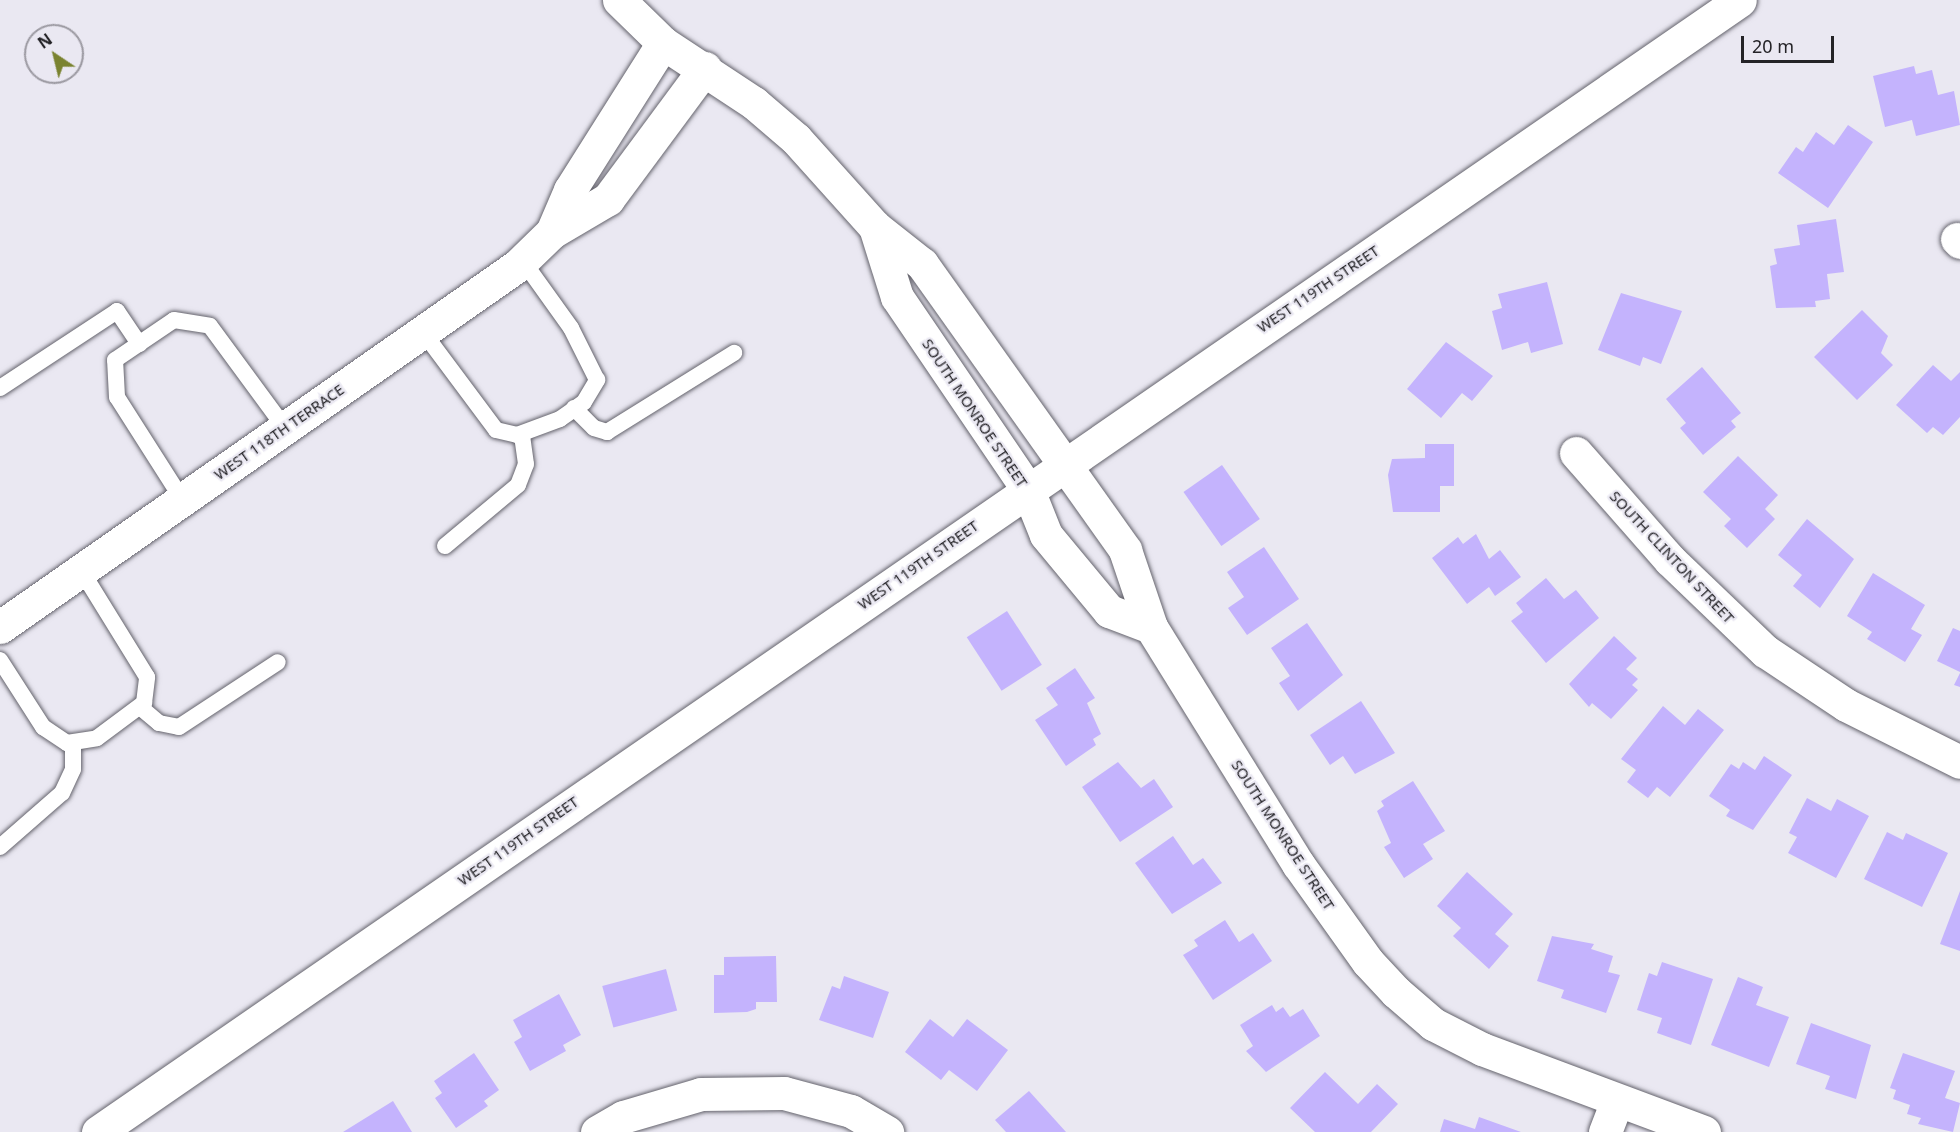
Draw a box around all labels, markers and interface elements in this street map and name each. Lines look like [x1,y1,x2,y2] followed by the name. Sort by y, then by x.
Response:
[24,24,84,84] north arrow
[1744,24,1837,62] scale bar
[33,28,56,54] text: N
[1752,34,1794,58] text: 20 m
[1254,242,1382,336] street label: WEST 119TH STREET
[919,335,1031,491] street label: SOUTH MONROE STREET
[211,380,347,484] street label: WEST 118TH TERRACE
[1606,487,1738,627] street label: SOUTH CLINTON STREET
[854,517,982,613] street label: WEST 119TH STREET
[1228,757,1338,913] street label: SOUTH MONROE STREET
[454,793,582,889] street label: WEST 119TH STREET

